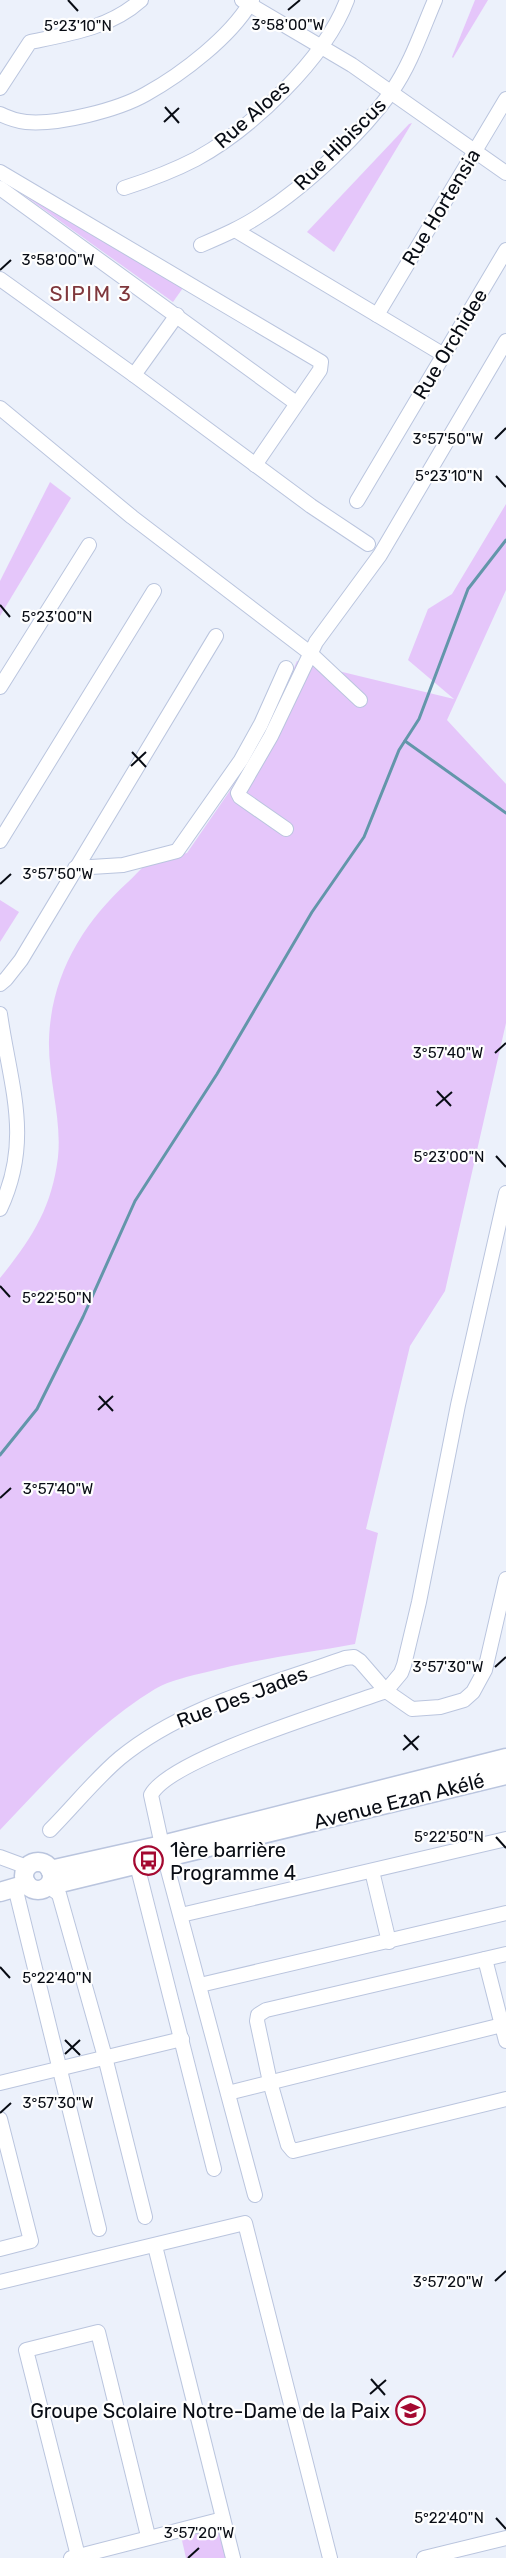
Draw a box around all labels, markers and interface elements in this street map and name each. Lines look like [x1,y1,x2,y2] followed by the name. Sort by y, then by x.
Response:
[251,16,325,34] text: 3°58'00"W
[44,17,112,35] text: 5°23'10"N
[209,75,295,153] street label: Rue Aloes
[289,93,391,195] street label: Rue Hibiscus
[397,144,485,270] street label: Rue Hortensia
[21,251,95,269] text: 3°58'00"W
[50,281,132,306] district label: SIPIM 3
[408,284,492,404] street label: Rue Orchidee
[413,430,483,448] text: 3°57'50"W
[415,467,483,485] text: 5°23'10"N
[22,608,92,626] text: 5°23'00"N
[23,865,93,883] text: 3°57'50"W
[413,1044,483,1062] text: 3°57'40"W
[414,1148,484,1166] text: 5°23'00"N
[22,1289,92,1307] text: 5°22'50"N
[23,1480,93,1498] text: 3°57'40"W
[413,1658,483,1676] text: 3°57'30"W
[173,1661,311,1733] street label: Rue Des Jades
[311,1768,487,1834] street label: Avenue Ezan Akélé
[414,1828,484,1846] text: 5°22'50"N
[170,1838,296,1885] place label: 1ère barrière Programme 4
[133,1845,165,1877] bus stop icon: 1ère barrière Programme 4
[22,1969,92,1987] text: 5°22'40"N
[23,2094,93,2112] text: 3°57'30"W
[413,2273,483,2291] text: 3°57'20"W
[395,2395,427,2427] school or university icon: Groupe Scolaire Notre-Dame de la Paix
[30,2399,390,2423] place label: Groupe Scolaire Notre-Dame de la Paix
[414,2509,484,2527] text: 5°22'40"N
[164,2524,234,2542] text: 3°57'20"W

